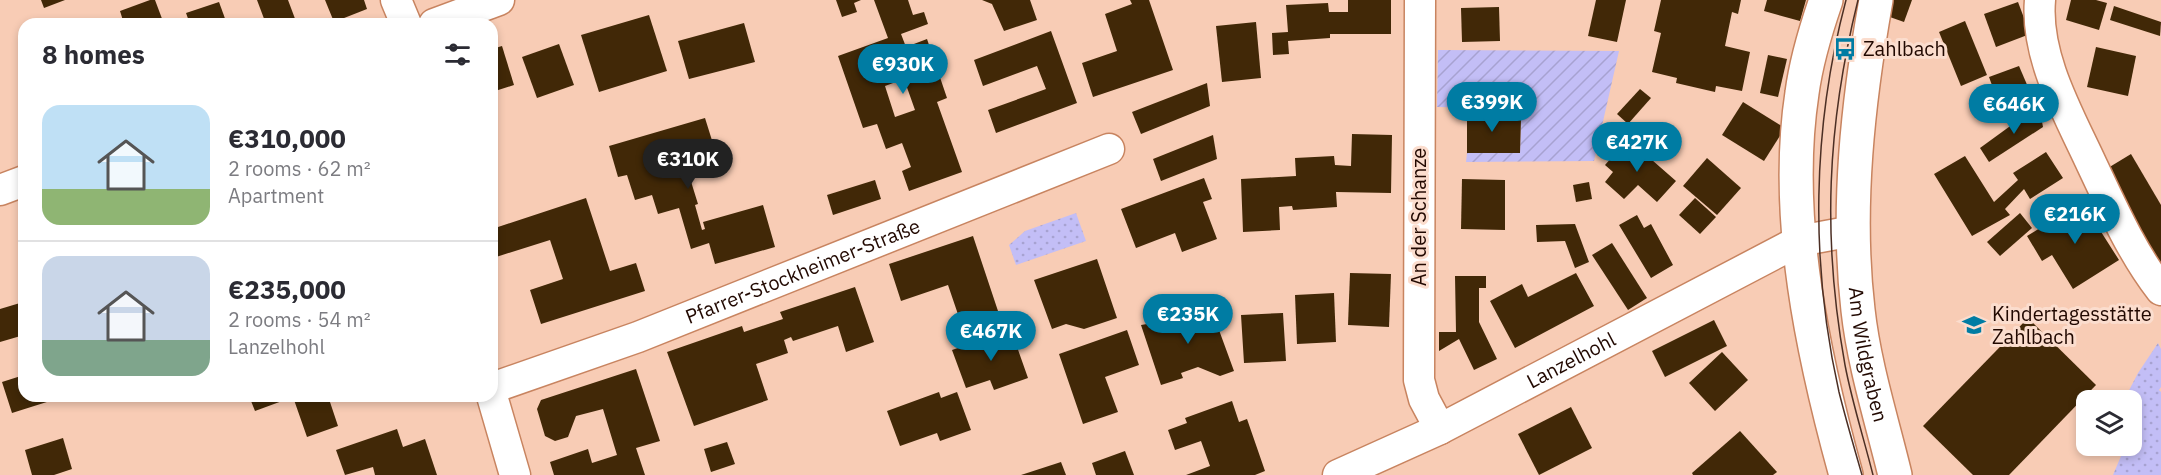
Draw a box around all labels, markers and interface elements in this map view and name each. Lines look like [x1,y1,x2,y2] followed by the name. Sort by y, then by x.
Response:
[1863,35,1946,62] place label: Zahlbach
[1832,36,1858,62] bus stop icon: Zahlbach
[42,37,145,71] text: 8 homes
[441,38,474,71] icon: filters
[861,44,945,95] pin: €930K
[872,50,934,77] text: €930K
[1450,82,1534,133] pin: €399K
[1972,84,2056,135] pin: €646K
[1461,88,1523,115] text: €399K
[1983,90,2045,117] text: €646K
[228,121,346,155] text: €310,000
[1595,122,1679,173] pin: €427K
[1606,128,1668,155] text: €427K
[90,129,162,201] icon: home
[646,139,730,190] pin: €310K
[657,145,719,172] text: €310K
[1405,148,1432,286] street label: An der Schanze
[228,155,371,182] text: 2 rooms · 62 m²
[228,182,324,209] text: Apartment
[2033,194,2117,245] pin: €216K
[2044,200,2106,227] text: €216K
[681,212,924,330] street label: Pfarrer-Stockheimer-Straße
[228,272,346,306] text: €235,000
[90,280,162,352] icon: home
[1843,286,1895,425] street label: Am Wildgraben
[1146,294,1230,345] pin: €235K
[1157,300,1219,327] text: €235K
[1992,300,2152,350] place label: Kindertagesstätte Zahlbach
[228,306,371,333] text: 2 rooms · 54 m²
[949,311,1033,362] pin: €467K
[1961,312,1987,338] school or university icon: Kindertagesstätte Zahlbach
[960,317,1022,344] text: €467K
[1522,325,1620,394] street label: Lanzelhohl
[228,333,325,360] text: Lanzelhohl
[2076,390,2142,456] map controls
[2076,390,2142,456] button: layers

